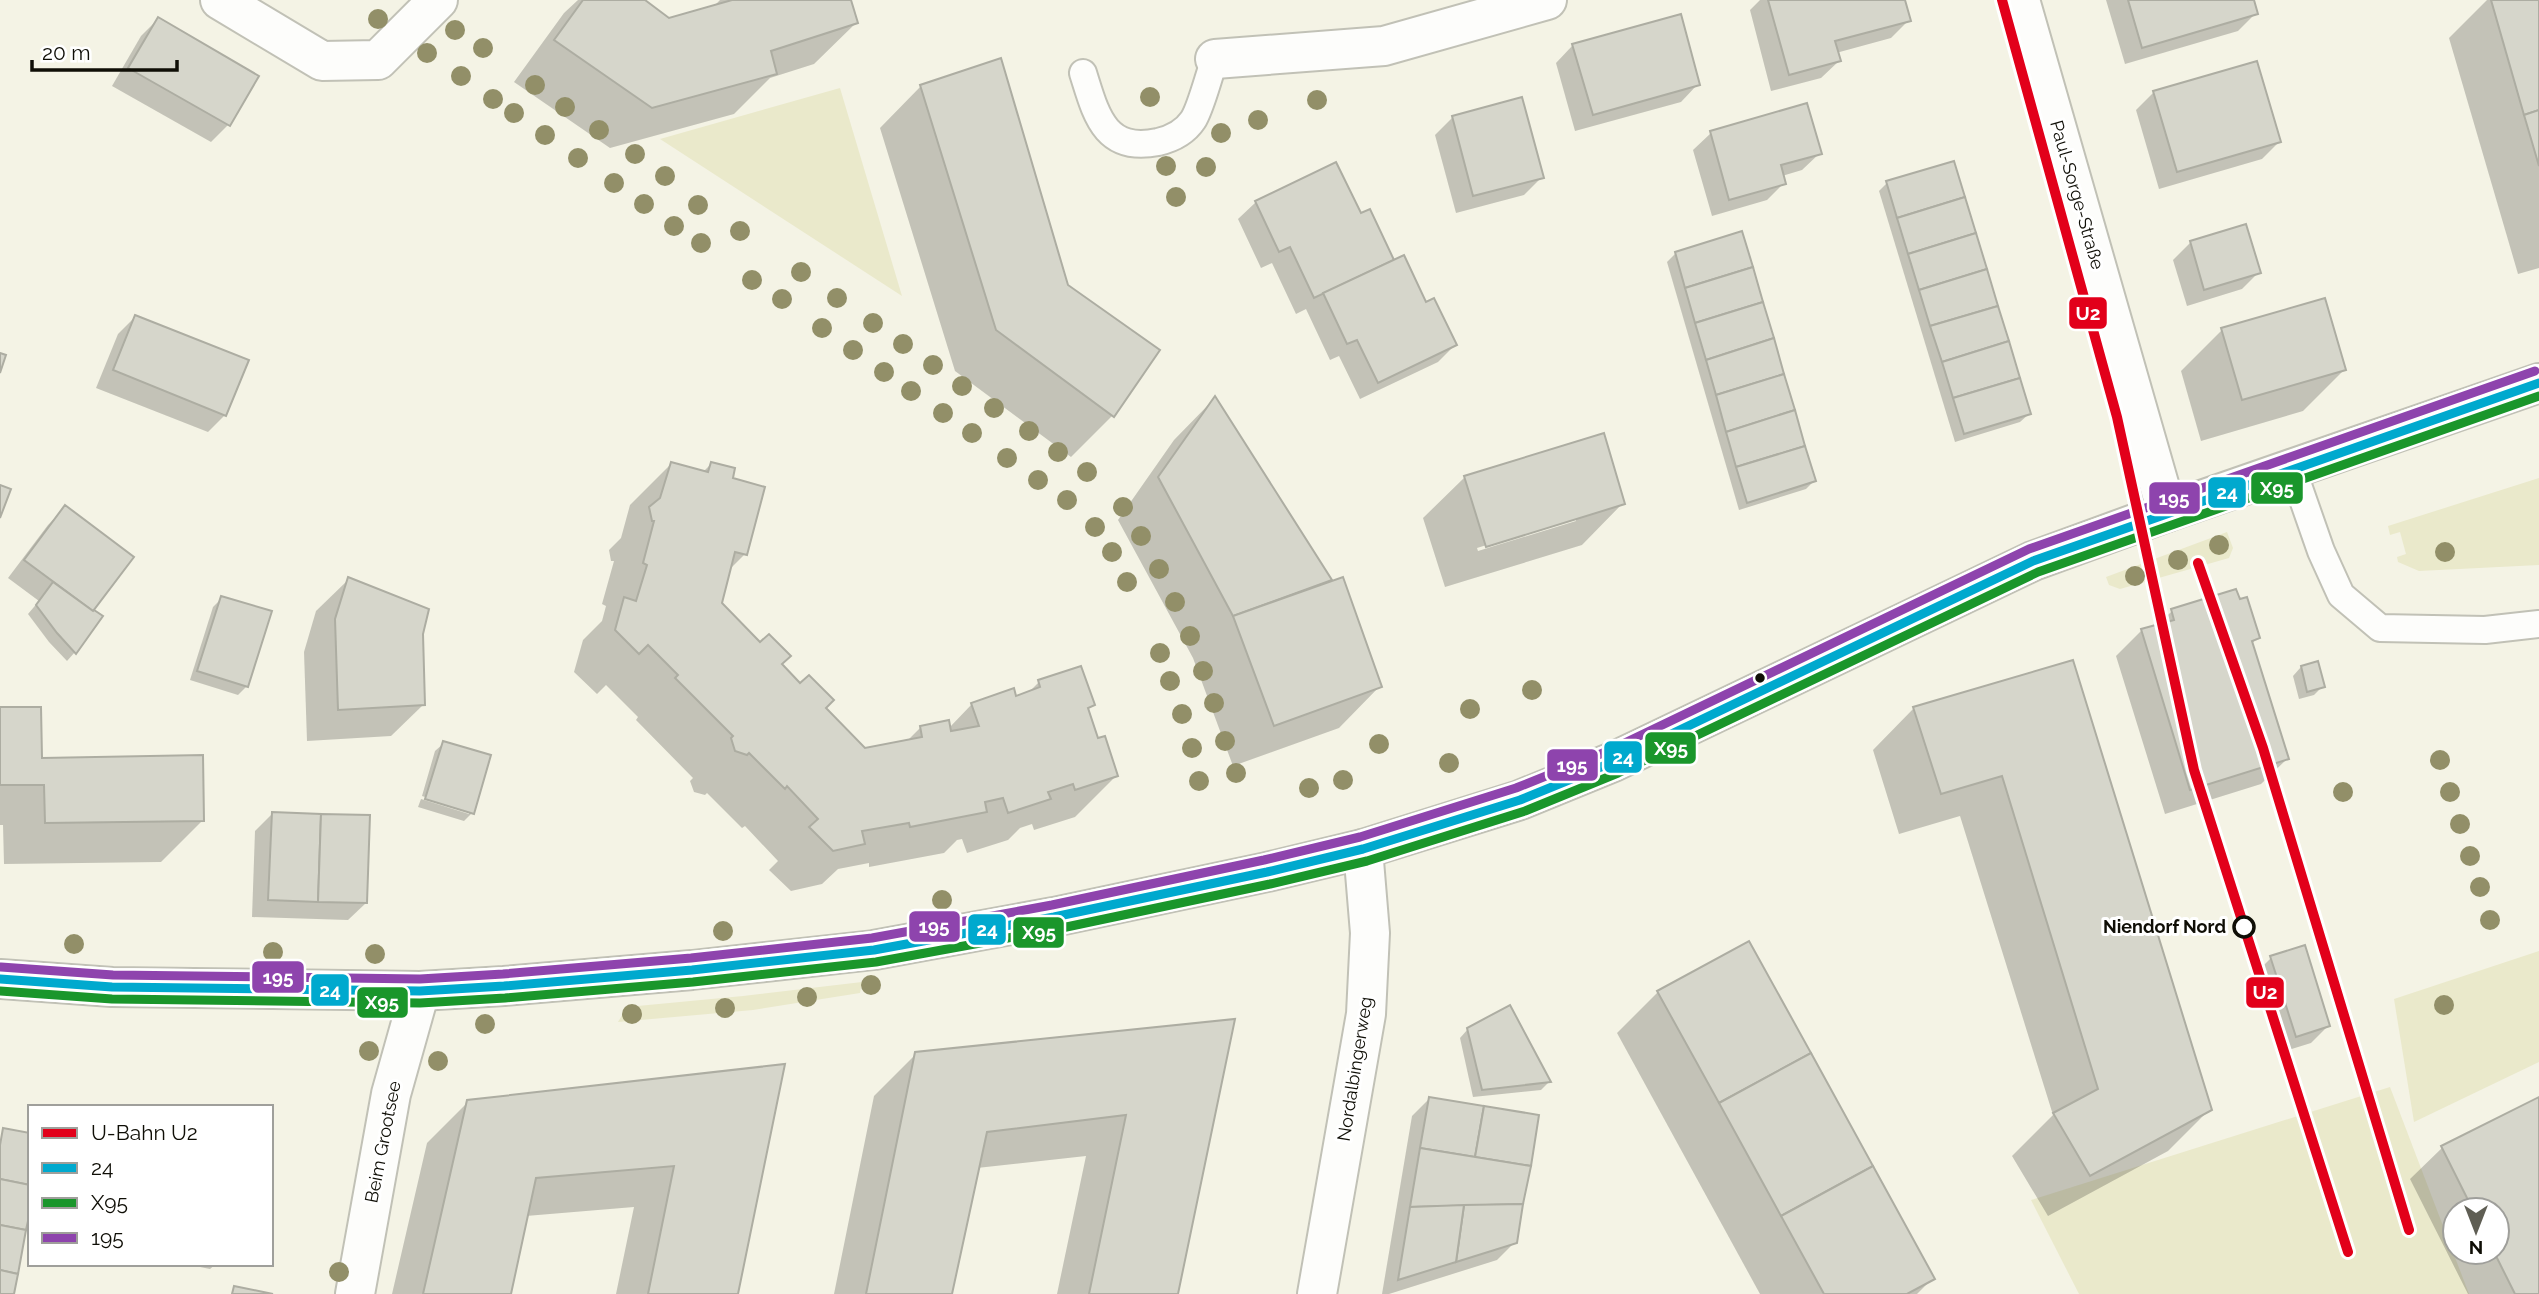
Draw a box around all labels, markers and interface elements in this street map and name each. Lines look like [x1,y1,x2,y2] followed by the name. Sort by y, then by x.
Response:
[32,28,177,72] scale bar
[42,40,90,65] text: 20 m
[2046,118,2109,272] street label: Paul-Sorge-Straße
[2068,296,2108,330] line badge: U2
[2076,302,2100,324] text: U2
[2250,471,2304,505] line badge: X95
[2207,476,2247,509] line badge: 24
[2259,477,2294,499] text: X95
[2148,481,2201,515] line badge: 195
[2216,481,2238,503] text: 24
[2158,487,2190,509] text: 195
[1753,671,1767,685] unlabelled marker
[1644,731,1697,765] line badge: X95
[1653,737,1688,759] text: X95
[1603,740,1643,774] line badge: 24
[1612,746,1634,768] text: 24
[1546,748,1599,782] line badge: 195
[1556,754,1588,776] text: 195
[908,910,961,943] line badge: 195
[967,913,1007,946] line badge: 24
[918,915,950,937] text: 195
[1012,916,1065,949] line badge: X95
[2103,916,2226,937] place label: Niendorf Nord
[2233,916,2255,938] marker: Niendorf Nord
[976,918,998,940] text: 24
[1021,921,1056,943] text: X95
[251,960,305,994] line badge: 195
[262,966,294,988] text: 195
[310,973,350,1007] line badge: 24
[2245,976,2285,1009] line badge: U2
[319,979,341,1001] text: 24
[2253,981,2277,1003] text: U2
[356,986,409,1019] line badge: X95
[364,991,399,1013] text: X95
[1333,995,1376,1143] street label: Nordalbingerweg
[360,1079,405,1205] street label: Beim Grootsee
[28,1105,273,1266] legend
[91,1120,198,1145] text: U-Bahn U2
[91,1155,113,1180] text: 24
[91,1190,128,1215] text: X95
[2441,1196,2511,1266] north arrow
[91,1225,124,1250] text: 195
[2469,1237,2483,1259] text: N

